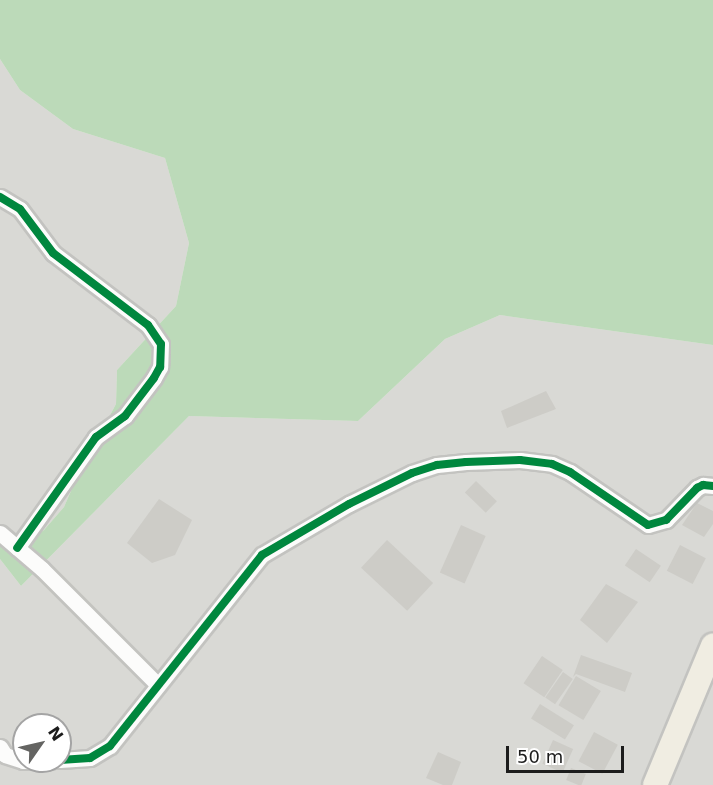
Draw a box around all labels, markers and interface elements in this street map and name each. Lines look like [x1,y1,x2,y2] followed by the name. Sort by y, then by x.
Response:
[12,713,72,773] north arrow
[44,723,67,745] text: N
[509,734,628,772] scale bar
[517,746,563,767] text: 50 m

